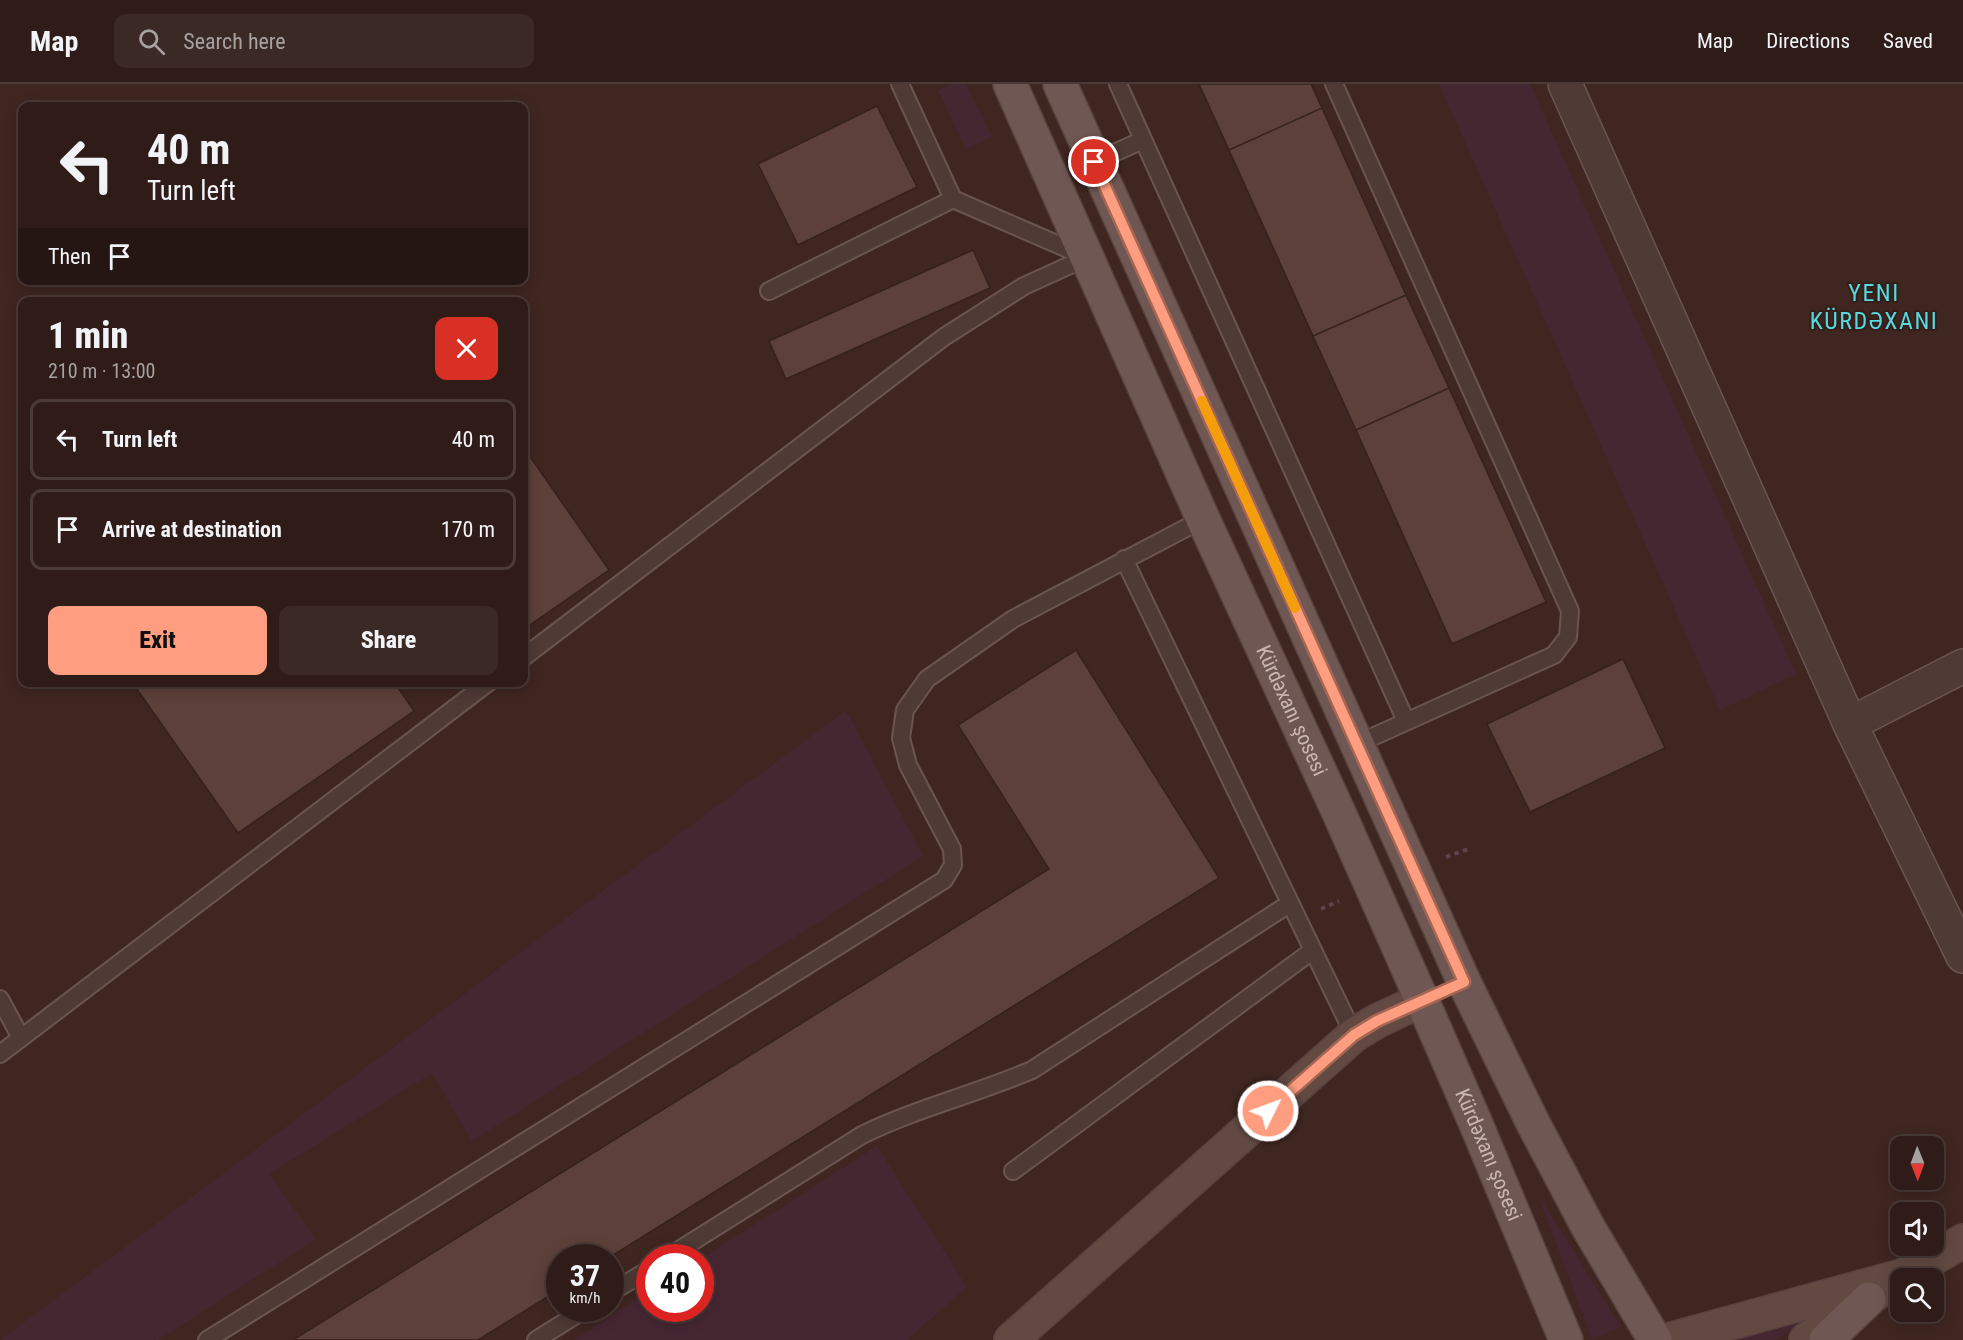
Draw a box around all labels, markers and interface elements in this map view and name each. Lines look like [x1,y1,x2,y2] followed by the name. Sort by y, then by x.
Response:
[114,14,534,68] search box
[30,25,78,58] text: Map
[135,25,168,58] icon: search
[183,29,286,54] text: Search here
[1697,29,1733,53] text: Map
[1766,29,1850,53] text: Directions
[1883,29,1933,53] text: Saved
[147,125,230,174] text: 40 m
[48,126,126,204] icon: left
[1068,136,1119,187] pin
[1077,145,1110,178] icon: arrive
[147,175,236,207] text: Turn left
[103,240,136,273] icon: arrive
[48,244,91,269] text: Then
[1810,279,1938,335] district label: YENI KÜRDƏXANI
[48,315,128,357] text: 1 min
[435,317,498,380] button: close
[48,359,155,383] text: 210 m · 13:00
[51,423,84,456] icon: left
[102,427,177,452] text: Turn left
[452,427,495,452] text: 40 m
[51,513,84,546] icon: arrive
[102,517,282,542] text: Arrive at destination
[441,517,495,542] text: 170 m
[48,606,267,675] button: Exit
[279,606,498,675] button: Share
[1251,642,1332,780] street label: Kürdəxanı şosesi
[1236,1079,1300,1143] position arrow
[1450,1085,1527,1224] street label: Kürdəxanı şosesi
[1890,1136,1944,1190] north arrow
[1890,1136,1944,1322] map controls
[1890,1202,1944,1256] button: sound
[636,1244,714,1322] speed limit sign: 40
[570,1258,600,1293] text: 37
[1890,1268,1944,1322] button: search
[570,1289,600,1307] text: km/h

